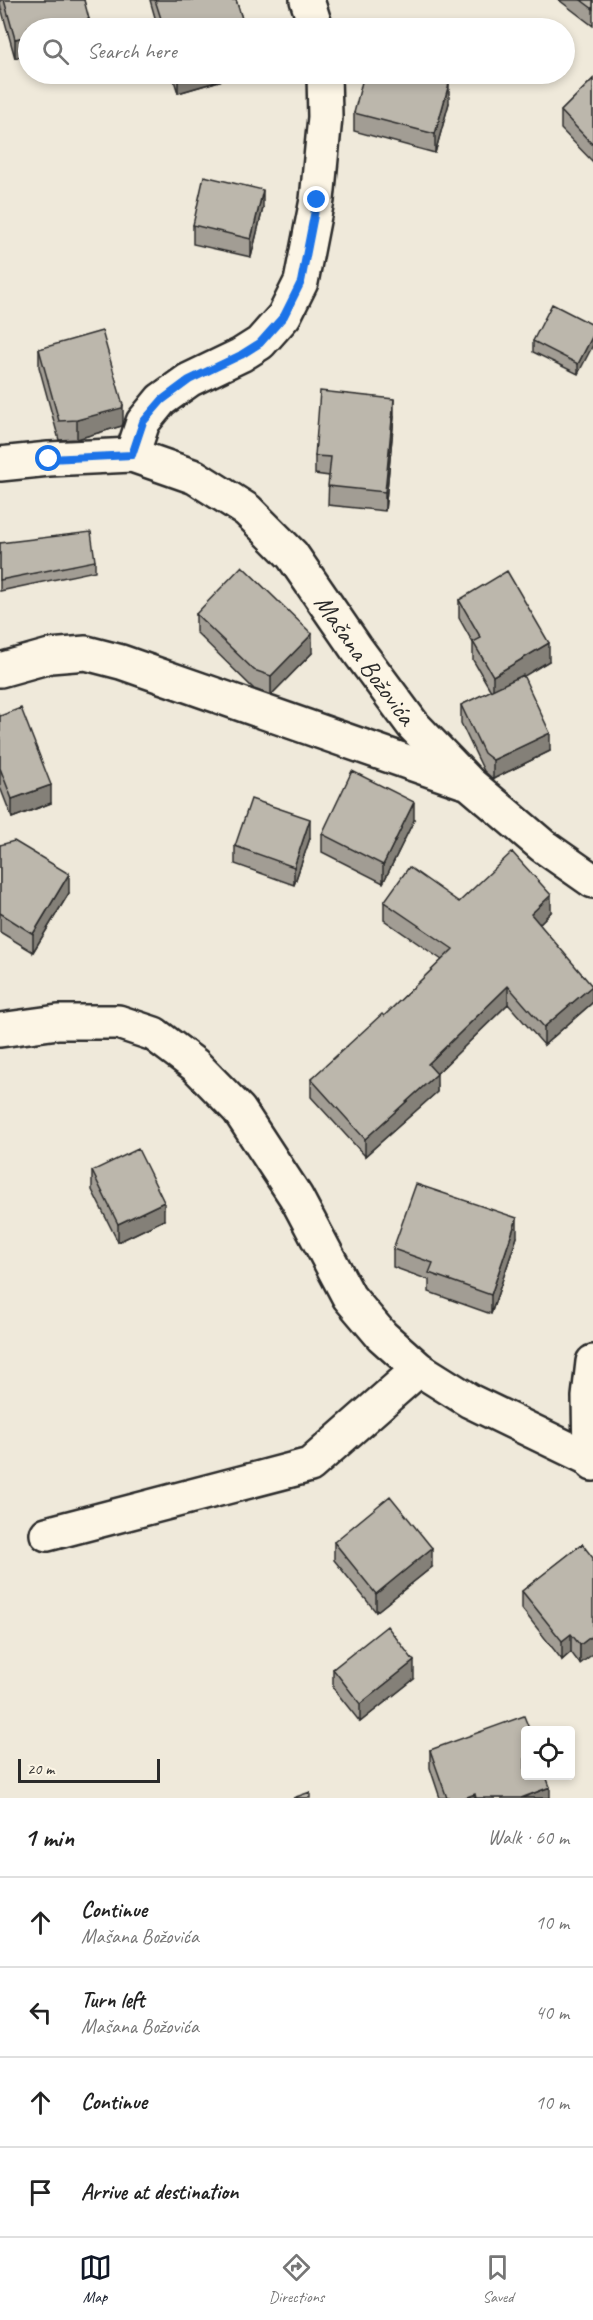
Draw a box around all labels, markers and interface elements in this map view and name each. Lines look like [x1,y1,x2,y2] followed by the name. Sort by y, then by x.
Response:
[18,18,575,84] search box
[39,35,72,68] icon: search
[87,37,177,65] text: Search here
[303,186,329,212] route end
[35,445,61,471] route start
[307,588,424,733] street label: Mašana Božovića
[521,1726,575,1780] map controls
[521,1726,575,1780] button: locate
[18,1756,160,1784] scale bar
[27,1759,54,1779] text: 20 m
[24,1821,74,1854] text: 1 min
[488,1825,569,1850] text: Walk · 60 m
[81,1896,147,1924] text: Continue
[24,1906,57,1939] icon: ahead
[535,1910,569,1935] text: 10 m
[81,1924,199,1949] text: Mašana Božovića
[81,1986,145,2014] text: Turn left
[24,1996,57,2029] icon: left
[535,2000,569,2025] text: 40 m
[81,2014,199,2039] text: Mašana Božovića
[24,2086,57,2119] icon: ahead
[81,2088,147,2116] text: Continue
[535,2090,569,2115] text: 10 m
[24,2176,57,2209] icon: arrive
[81,2178,238,2206] text: Arrive at destination
[79,2251,112,2307] tab: Map
[269,2251,324,2307] tab: Directions
[481,2251,514,2307] tab: Saved

